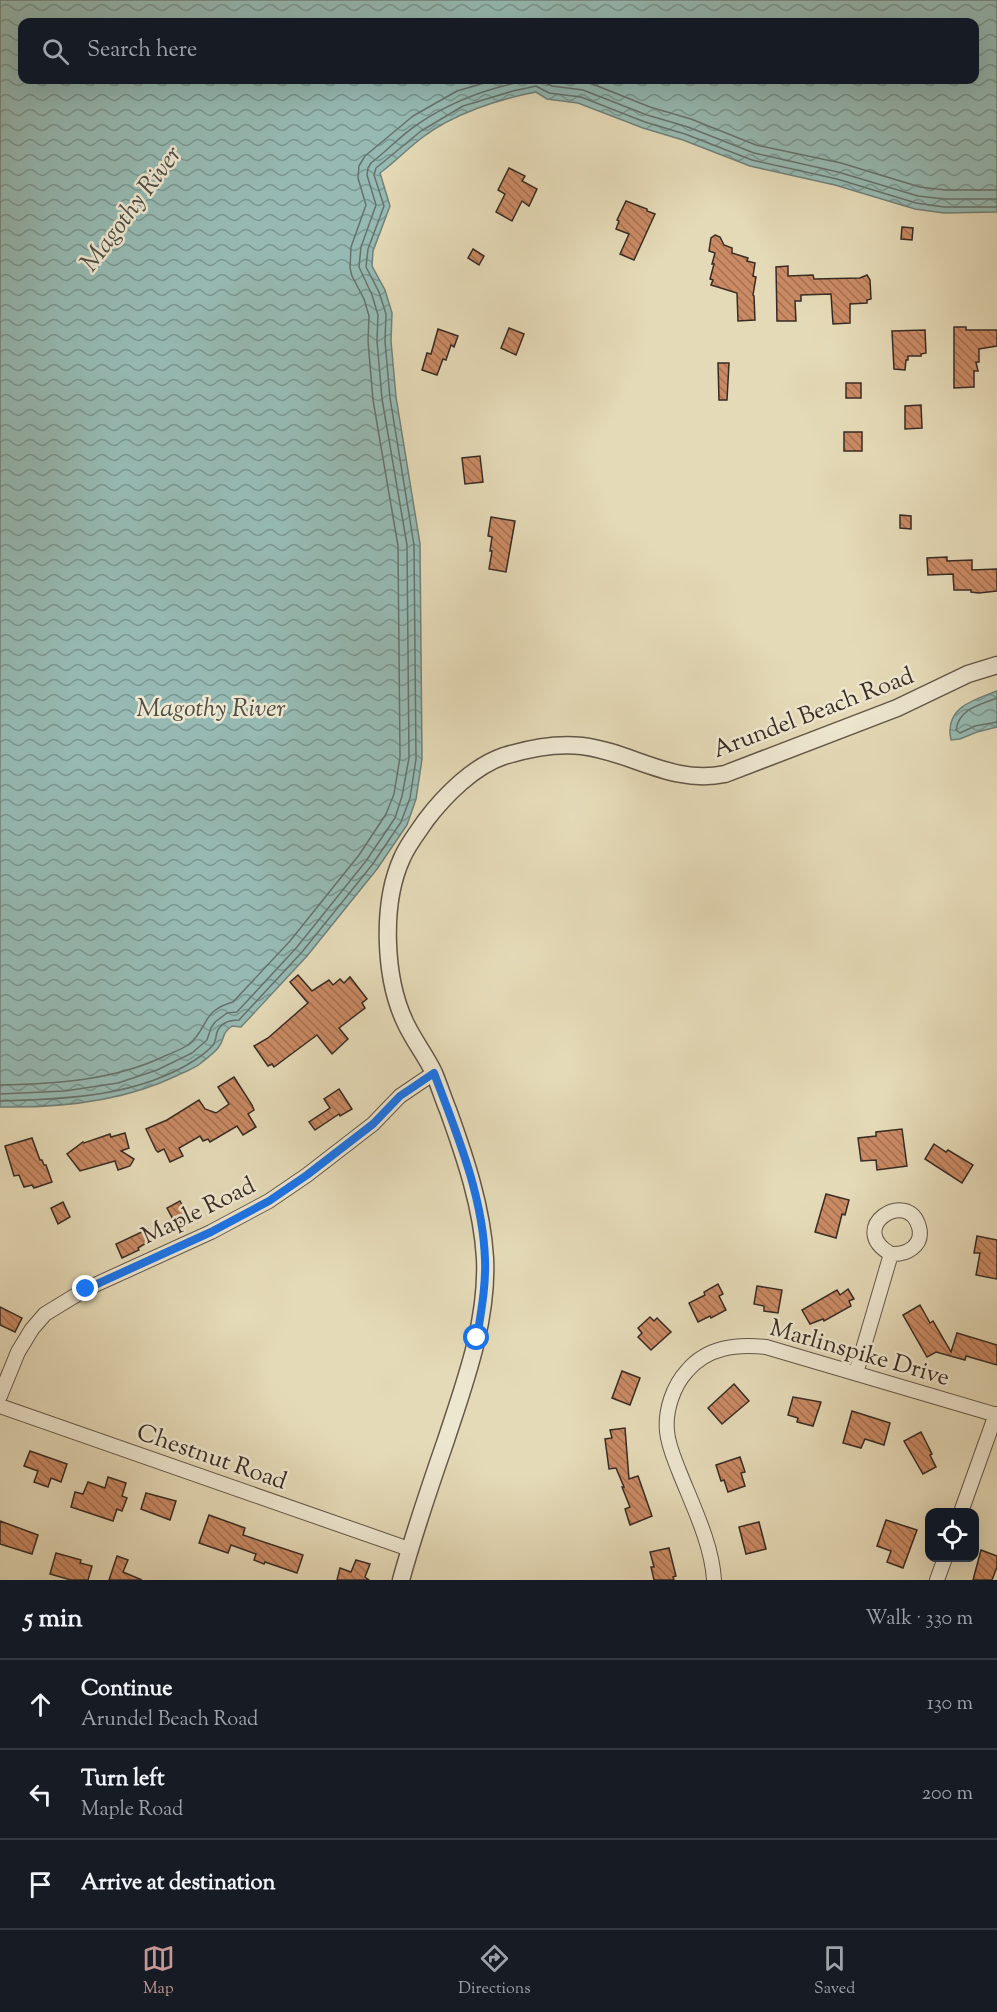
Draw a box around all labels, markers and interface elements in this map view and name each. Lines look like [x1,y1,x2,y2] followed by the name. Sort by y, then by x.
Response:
[18,18,979,84] search box
[39,35,72,68] icon: search
[87,35,197,67] text: Search here
[72,139,192,280] water label: Magothy River
[708,660,920,768] street label: Arundel Beach Road
[136,691,286,728] water label: Magothy River
[136,1169,262,1254] street label: Maple Road
[72,1275,98,1301] route end
[766,1312,953,1396] street label: Marlinspike Drive
[463,1324,489,1350] route start
[132,1416,292,1500] street label: Chestnut Road
[925,1508,979,1562] map controls
[925,1508,979,1562] button: locate
[24,1601,83,1638] text: 5 min
[865,1605,973,1634] text: Walk · 330 m
[81,1674,172,1706] text: Continue
[24,1688,57,1721] icon: ahead
[927,1690,973,1719] text: 130 m
[81,1706,258,1735] text: Arundel Beach Road
[81,1764,164,1796] text: Turn left
[24,1778,57,1811] icon: left
[922,1780,973,1809] text: 200 m
[81,1796,183,1825] text: Maple Road
[24,1868,57,1901] icon: arrive
[81,1868,276,1900] text: Arrive at destination
[142,1942,175,2001] tab: Map
[458,1942,531,2001] tab: Directions
[814,1942,855,2001] tab: Saved

